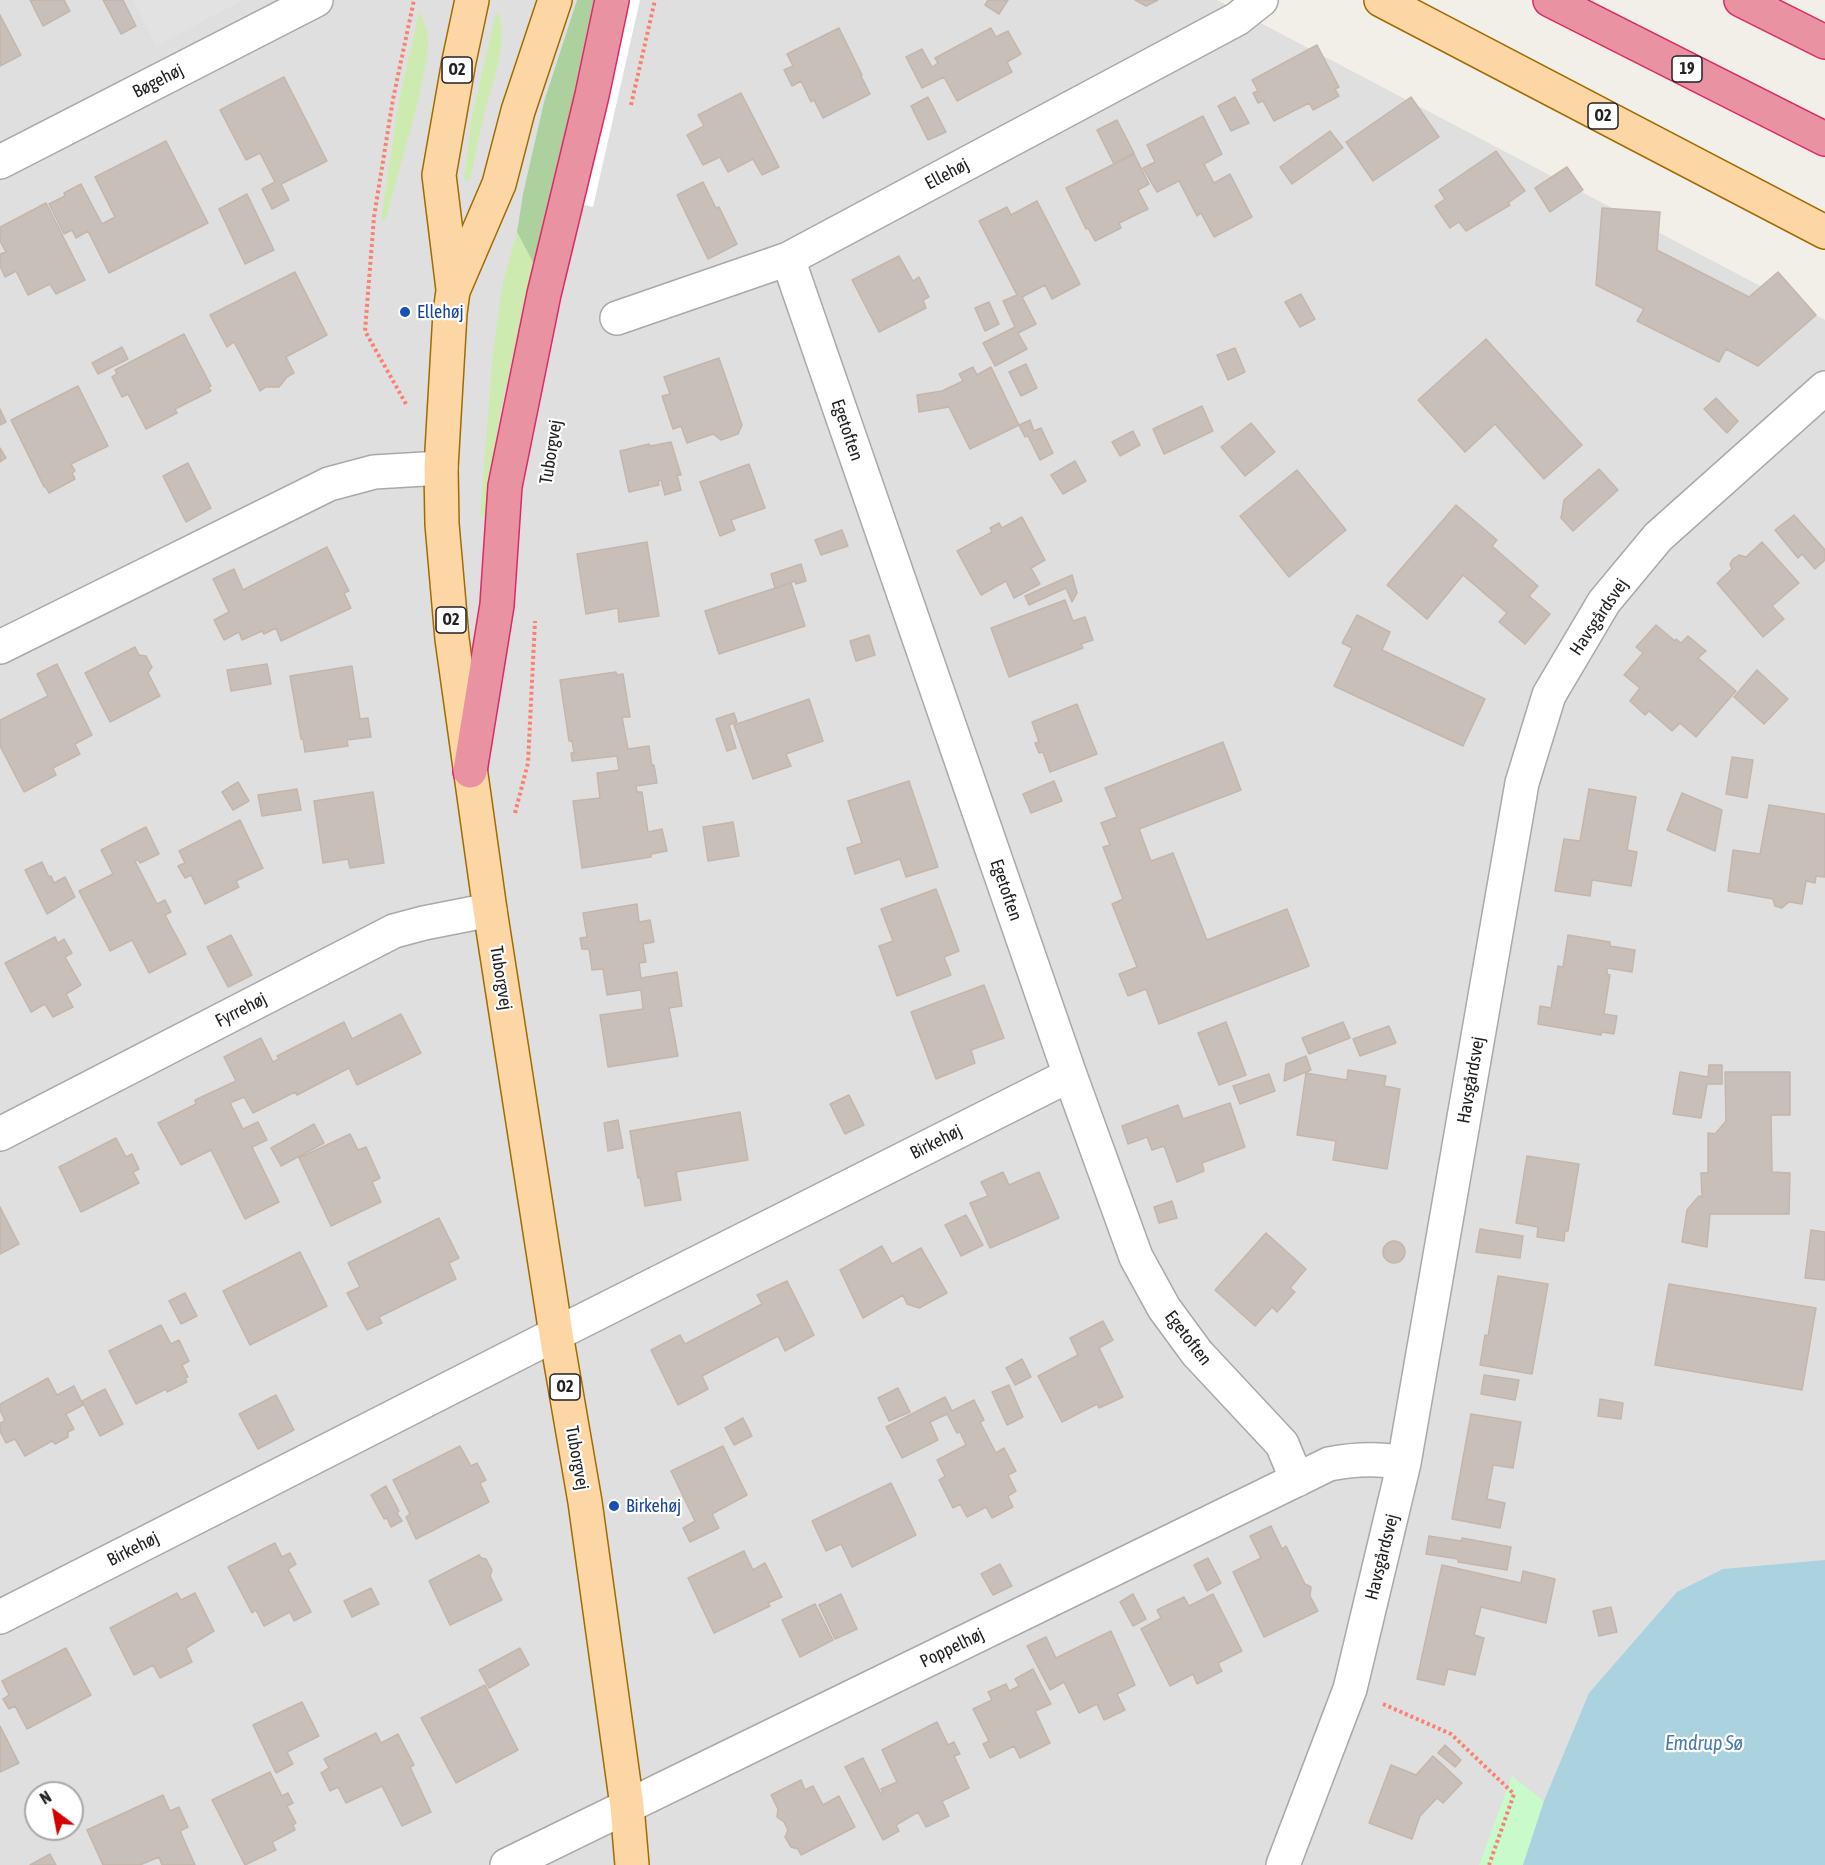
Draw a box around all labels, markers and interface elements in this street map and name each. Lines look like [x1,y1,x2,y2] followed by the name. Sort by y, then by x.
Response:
[1672,56,1702,82] road number: 19
[442,57,472,83] road number: O2
[129,59,187,103] street label: Bøgehøj
[1588,103,1618,129] road number: O2
[921,154,973,194] street label: Ellehøj
[417,301,464,323] place label: Ellehøj
[398,305,412,319] marker: Ellehøj
[826,396,868,464] street label: Egetoften
[535,418,567,486] street label: Tuborgvej
[1565,574,1633,660] street label: Havsgårdsvej
[436,607,466,633] road number: O2
[985,856,1027,924] street label: Egetoften
[485,944,517,1012] street label: Tuborgvej
[212,988,270,1032] street label: Fyrrehøj
[1453,1035,1489,1125] street label: Havsgårdsvej
[907,1120,965,1164] street label: Birkehøj
[1160,1306,1216,1370] street label: Egetoften
[550,1374,580,1400] road number: O2
[561,1424,593,1492] street label: Tuborgvej
[626,1495,681,1517] place label: Birkehøj
[607,1499,621,1513] marker: Birkehøj
[1361,1512,1403,1602] street label: Havsgårdsvej
[104,1527,162,1571] street label: Birkehøj
[917,1623,987,1673] street label: Poppelhøj
[1665,1732,1743,1756] water label: Emdrup Sø
[24,1781,84,1841] north arrow
[37,1787,54,1808] text: N

